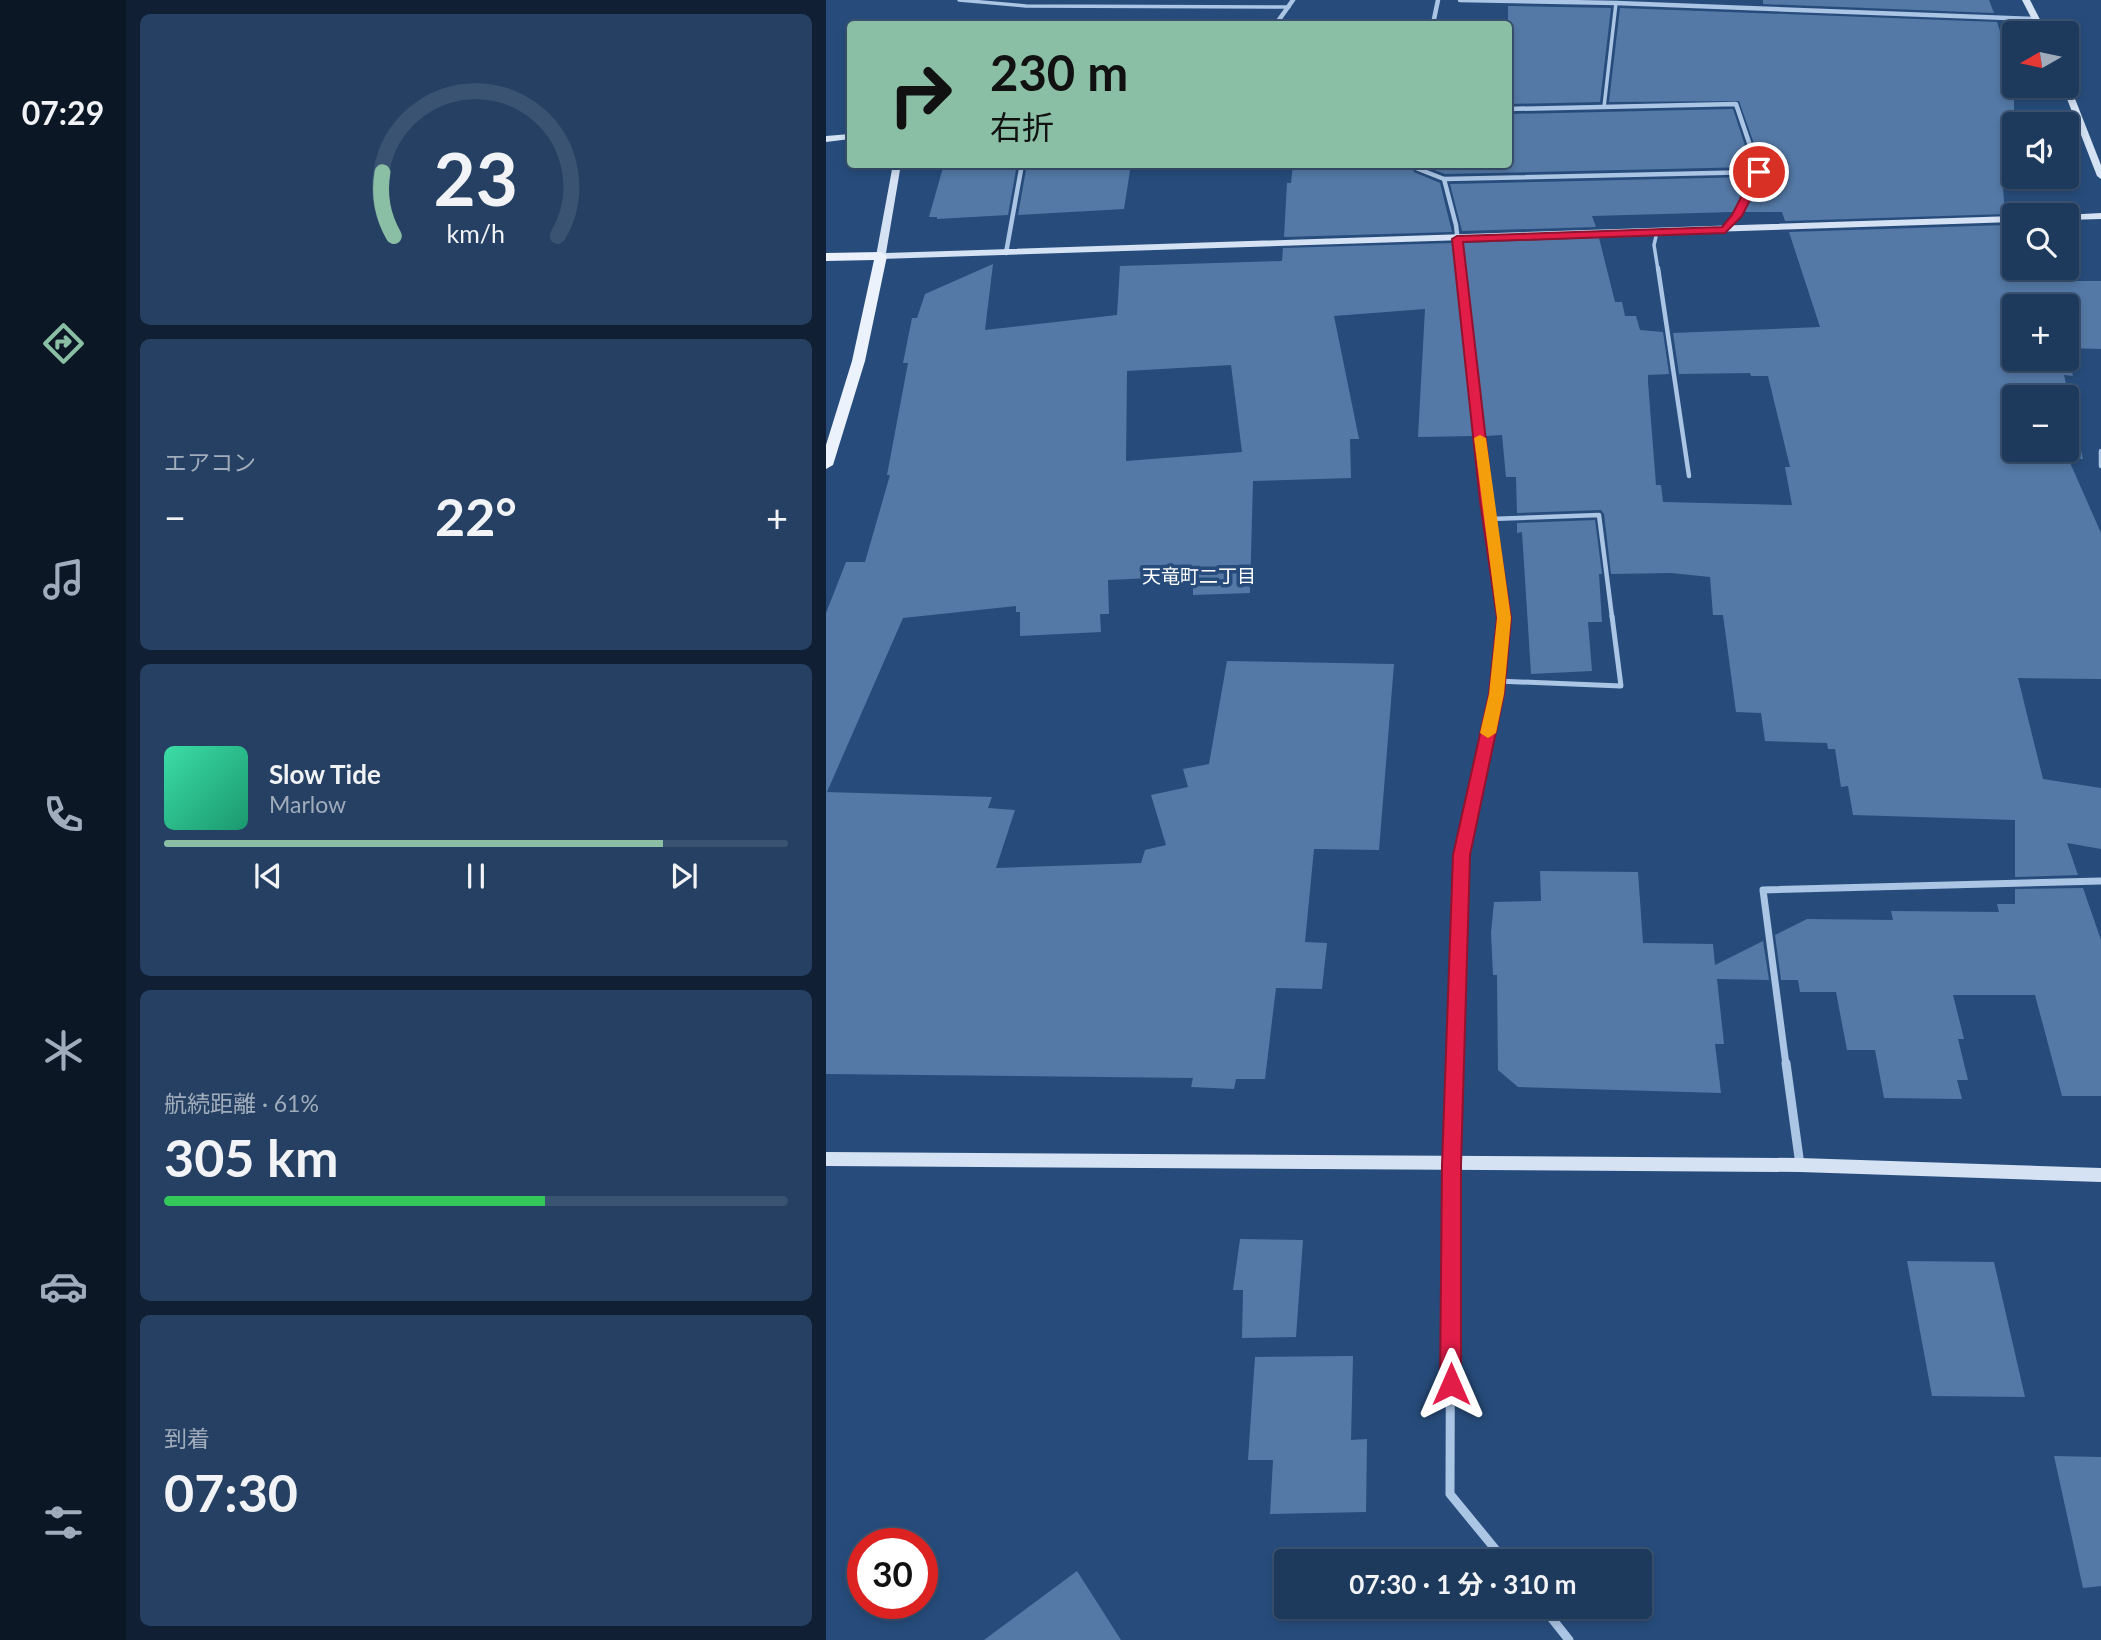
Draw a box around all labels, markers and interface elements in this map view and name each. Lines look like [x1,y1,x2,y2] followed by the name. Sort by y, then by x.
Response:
[2002,21,2079,98] north arrow
[2002,21,2079,462] map controls
[990,43,1128,101] text: 230 m
[875,49,966,140] icon: right
[22,93,104,132] text: 07:29
[990,107,1054,146] text: 右折
[2002,112,2079,189] button: sound
[434,134,518,222] text: 23
[1729,142,1789,202] pin
[1740,153,1778,191] icon: arrive
[2002,203,2079,280] button: search
[447,217,505,247] text: km/h
[2002,294,2079,371] button: +
[39,319,88,368] icon: directions
[2002,385,2079,462] button: −
[164,448,256,476] text: エアコン
[435,485,517,547] text: 22°
[164,494,186,540] text: −
[766,494,788,540] text: +
[39,555,88,604] icon: music
[1142,564,1256,587] district label: 天竜町二丁目
[269,758,381,790] text: Slow Tide
[39,790,88,839] icon: phone
[269,790,346,818] text: Marlow
[249,857,287,895] icon: previous
[457,857,495,895] icon: pause
[665,857,703,895] icon: next
[39,1026,88,1075] icon: climate
[164,1089,319,1117] text: 航続距離 · 61%
[164,1126,338,1188] text: 305 km
[39,1262,88,1311] icon: car
[1414,1347,1488,1421] position arrow
[164,1424,210,1452] text: 到着
[164,1461,298,1523] text: 07:30
[39,1498,88,1547] icon: filters
[847,1528,938,1619] speed limit sign: 30
[1349,1568,1577,1600] text: 07:30 · 1 分 · 310 m

